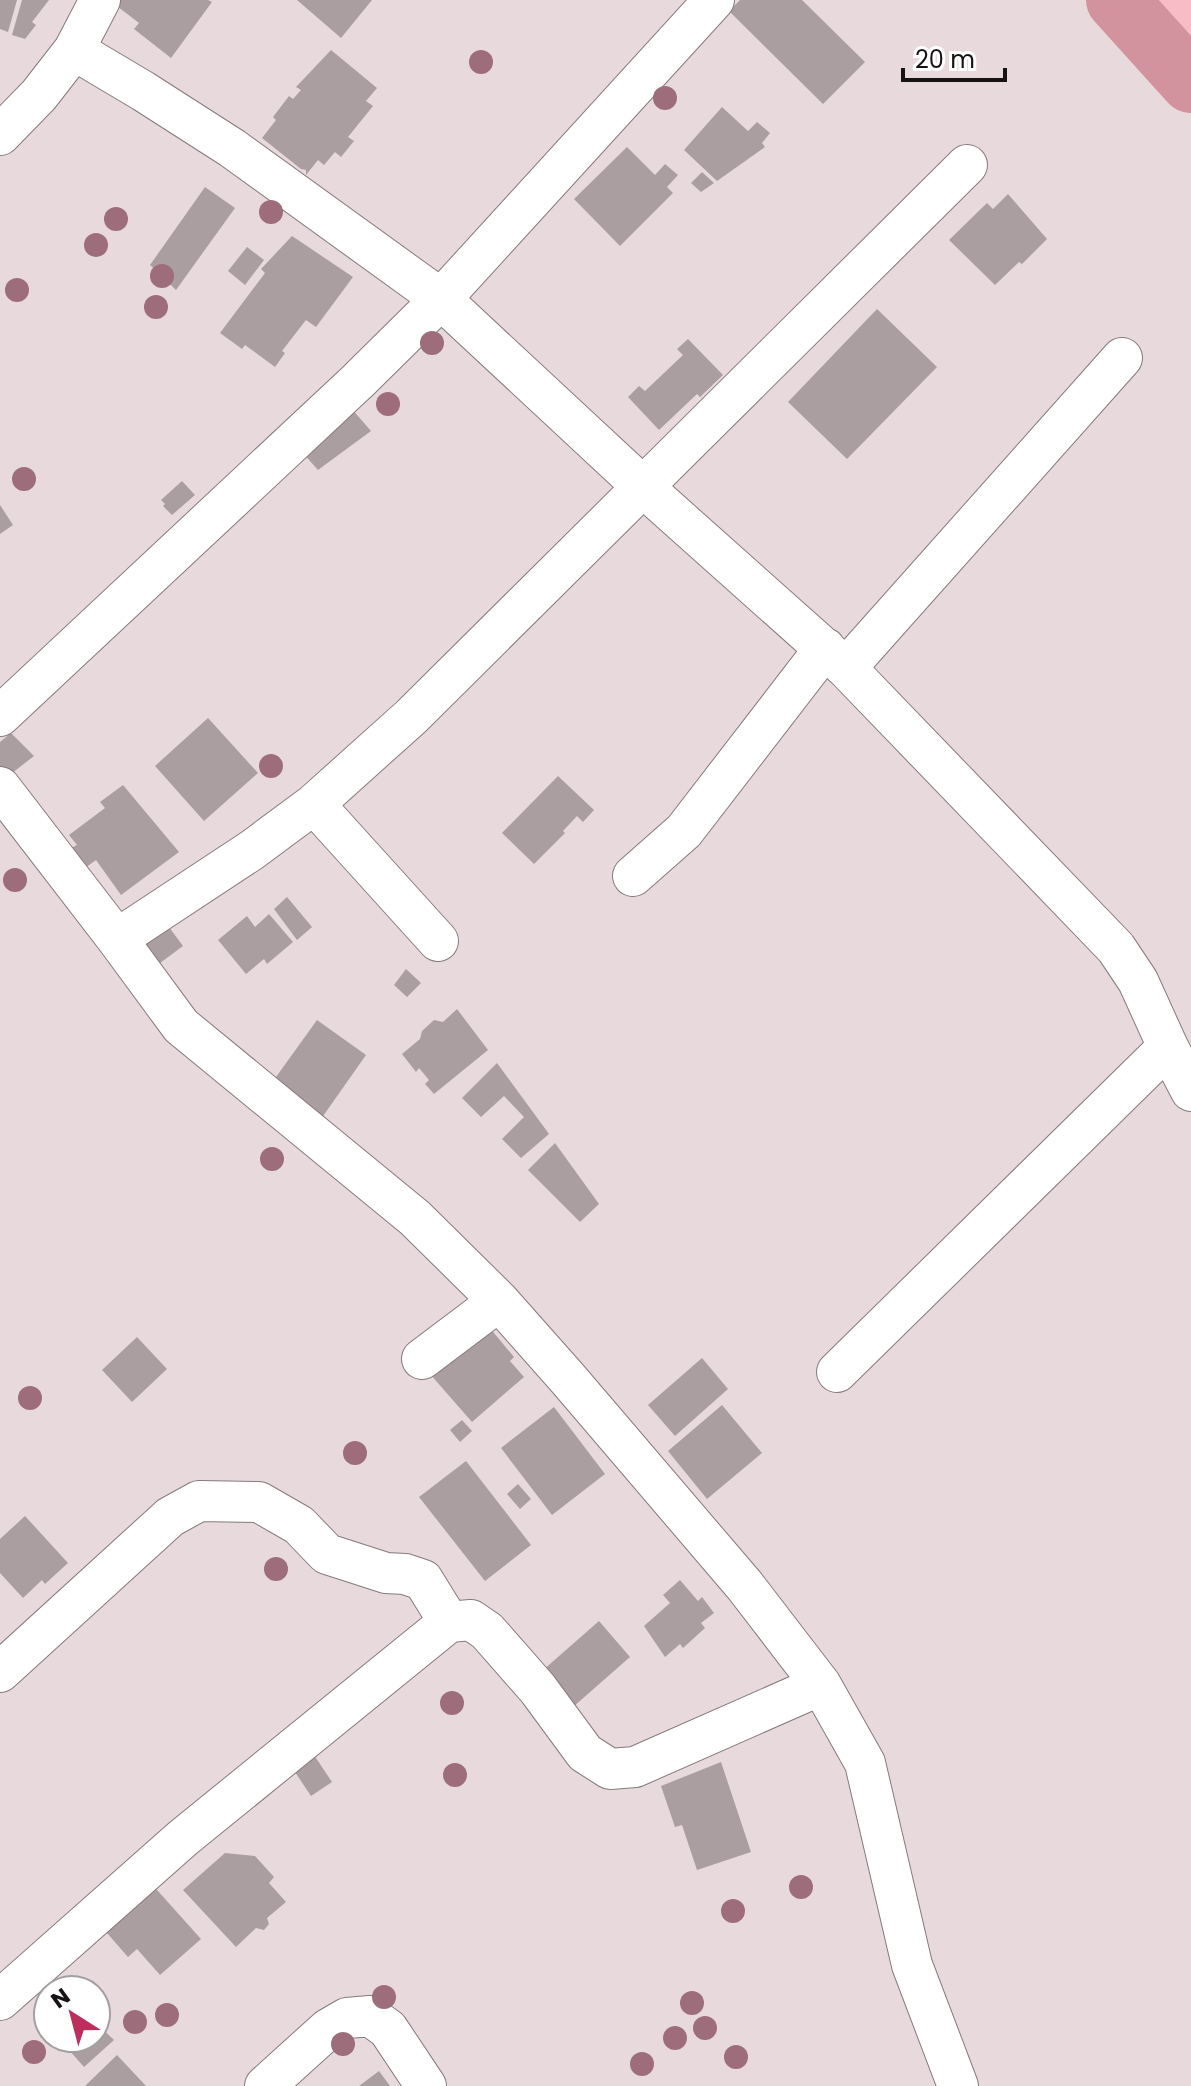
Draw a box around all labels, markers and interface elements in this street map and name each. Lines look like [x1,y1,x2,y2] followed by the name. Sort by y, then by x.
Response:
[903,32,1005,82] scale bar
[915,43,975,76] text: 20 m
[32,1974,112,2054] north arrow
[45,1981,76,2016] text: N

